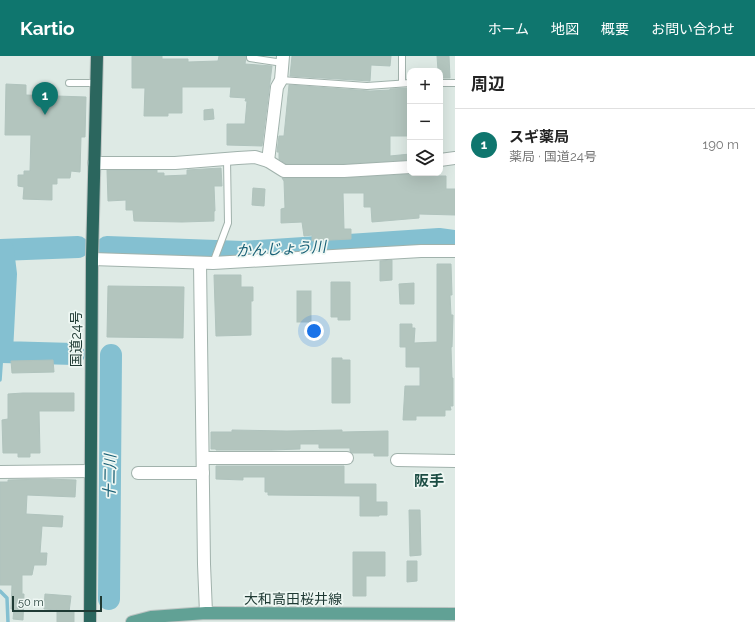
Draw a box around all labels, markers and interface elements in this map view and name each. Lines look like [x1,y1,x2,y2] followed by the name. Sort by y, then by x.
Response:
[20,17,75,39] text: Kartio
[487,21,529,37] text: ホーム
[551,21,579,37] text: 地図
[601,21,629,37] text: 概要
[651,21,735,37] text: お問い合わせ
[407,68,443,176] map controls
[407,68,443,104] button: +
[471,74,505,94] text: 周辺
[32,82,58,115] pin: 1
[407,104,443,140] button: −
[509,128,569,146] text: スギ薬局
[481,137,487,152] text: 1
[703,137,739,152] text: 190 m
[407,140,443,176] button: layers
[509,149,597,164] text: 薬局 · 国道24号
[236,238,328,260] water label: かんじょう川
[68,311,84,367] street label: 国道24号
[304,321,324,341] your location
[101,452,119,500] water label: 十二川
[414,472,444,490] district label: 阪手
[244,591,342,607] street label: 大和高田桜井線
[12,594,102,613] scale bar
[18,596,44,609] text: 50 m

